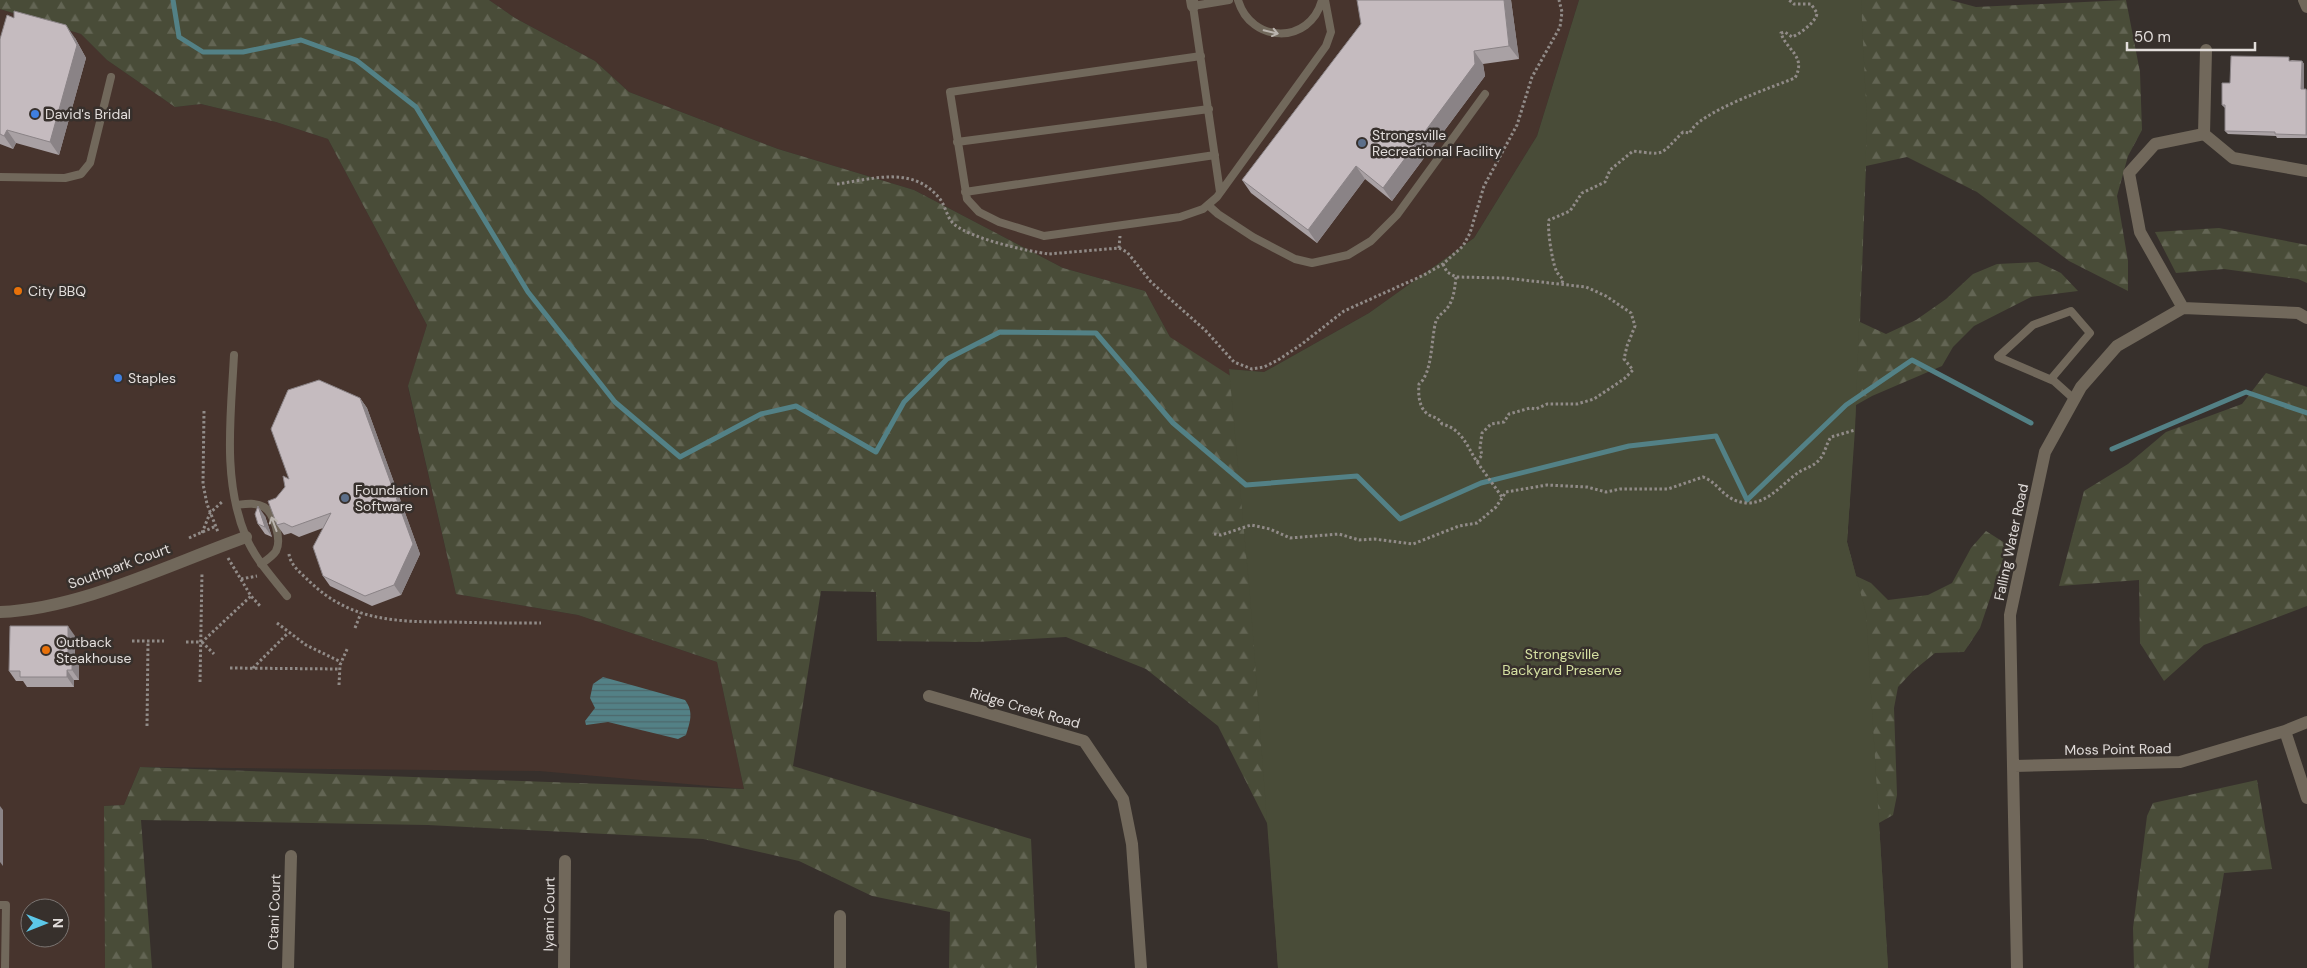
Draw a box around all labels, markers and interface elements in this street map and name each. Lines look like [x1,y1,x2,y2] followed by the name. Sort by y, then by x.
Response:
[2127,20,2254,52] scale bar
[2134,27,2171,47] text: 50 m
[1262,28,1278,37] one-way arrow
[45,105,131,123] place label: David's Bridal
[29,108,41,120] marker: David's Bridal
[1372,126,1502,160] place label: Strongsville Recreational Facility
[1356,137,1368,149] marker: Strongsville Recreational Facility
[28,282,86,300] place label: City BBQ
[12,285,24,297] marker: City BBQ
[128,369,176,387] place label: Staples
[112,372,124,384] marker: Staples
[355,481,428,515] place label: Foundation Software
[1990,482,2032,602] street label: Falling Water Road
[339,492,351,504] marker: Foundation Software
[269,517,278,532] one-way arrow
[65,539,173,593] street label: Southpark Court
[56,633,131,667] place label: Outback Steakhouse
[40,644,52,656] marker: Outback Steakhouse
[1502,645,1622,679] park label: Strongsville Backyard Preserve
[968,684,1082,732] street label: Ridge Creek Road
[2064,739,2172,759] street label: Moss Point Road
[264,874,284,950] street label: Otani Court
[539,876,559,952] street label: Iyami Court
[20,898,70,948] north arrow
[49,918,67,928] text: N

